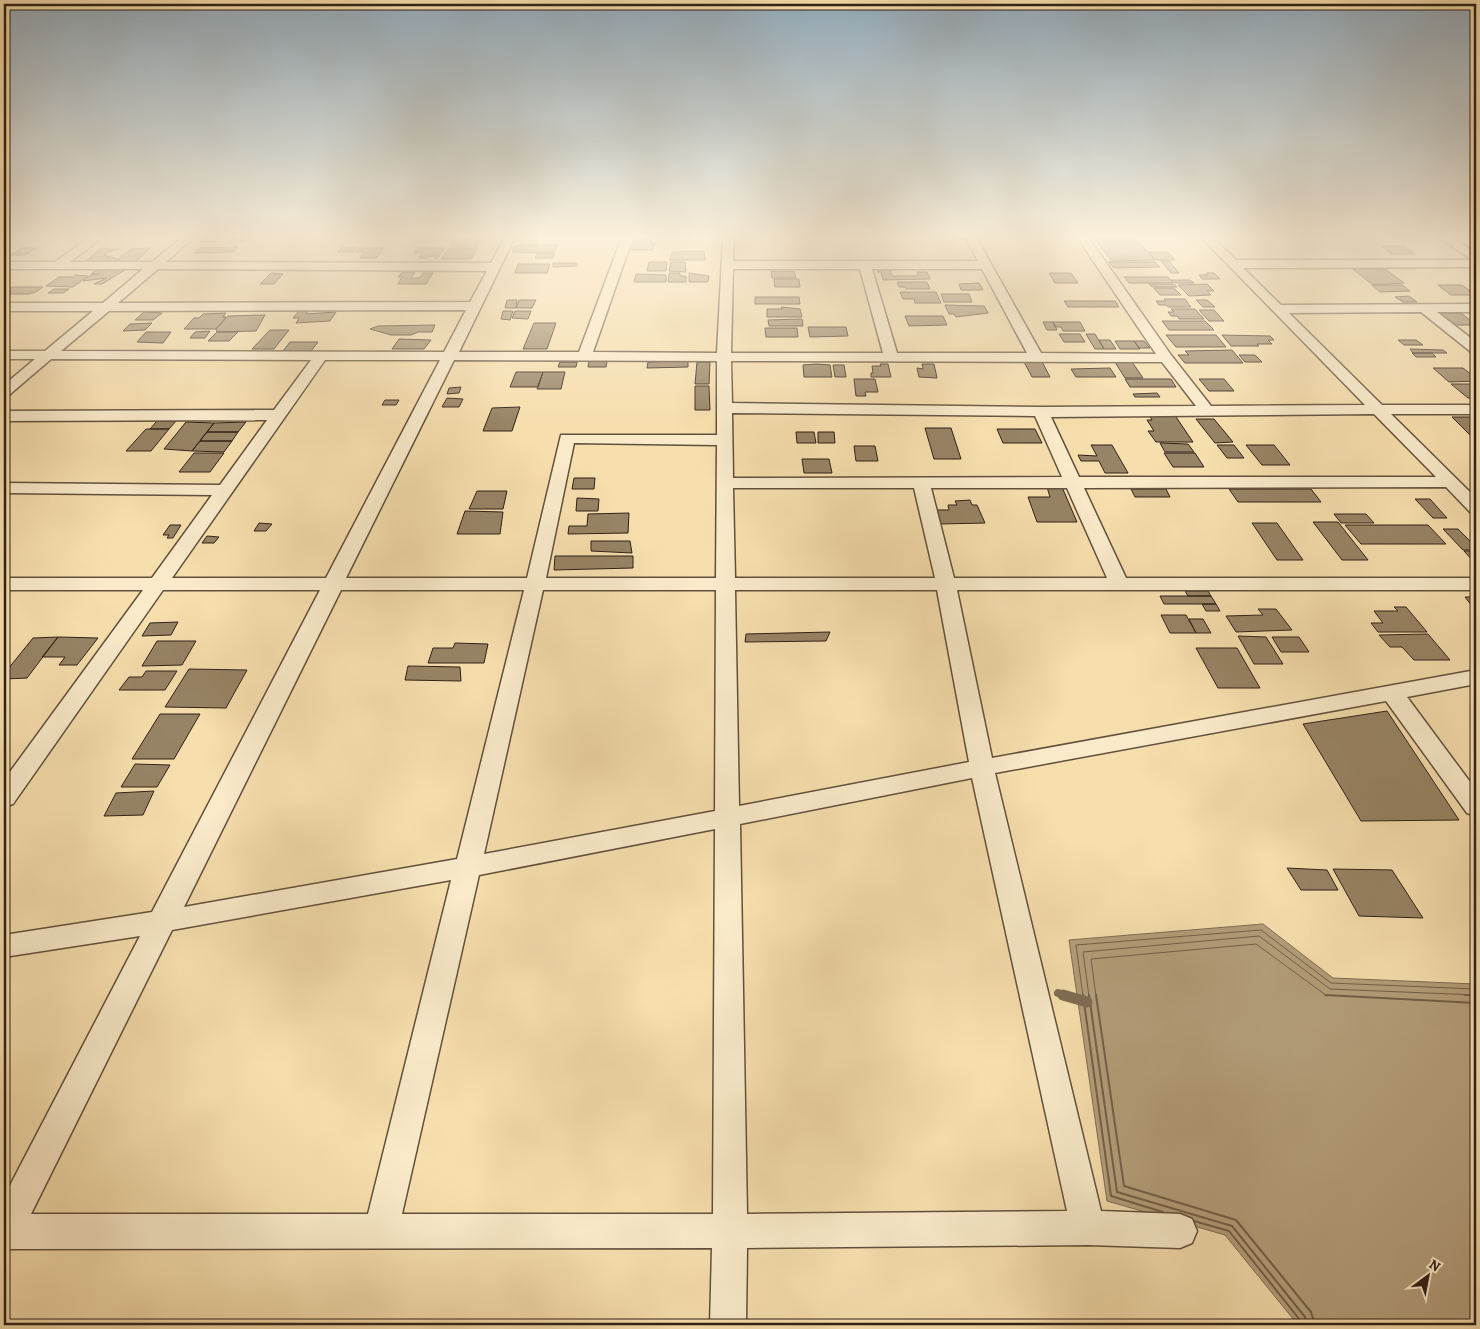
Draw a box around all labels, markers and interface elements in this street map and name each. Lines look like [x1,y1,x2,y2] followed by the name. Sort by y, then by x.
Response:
[1402,1252,1452,1302] north arrow
[1425,1255,1444,1276] text: N

